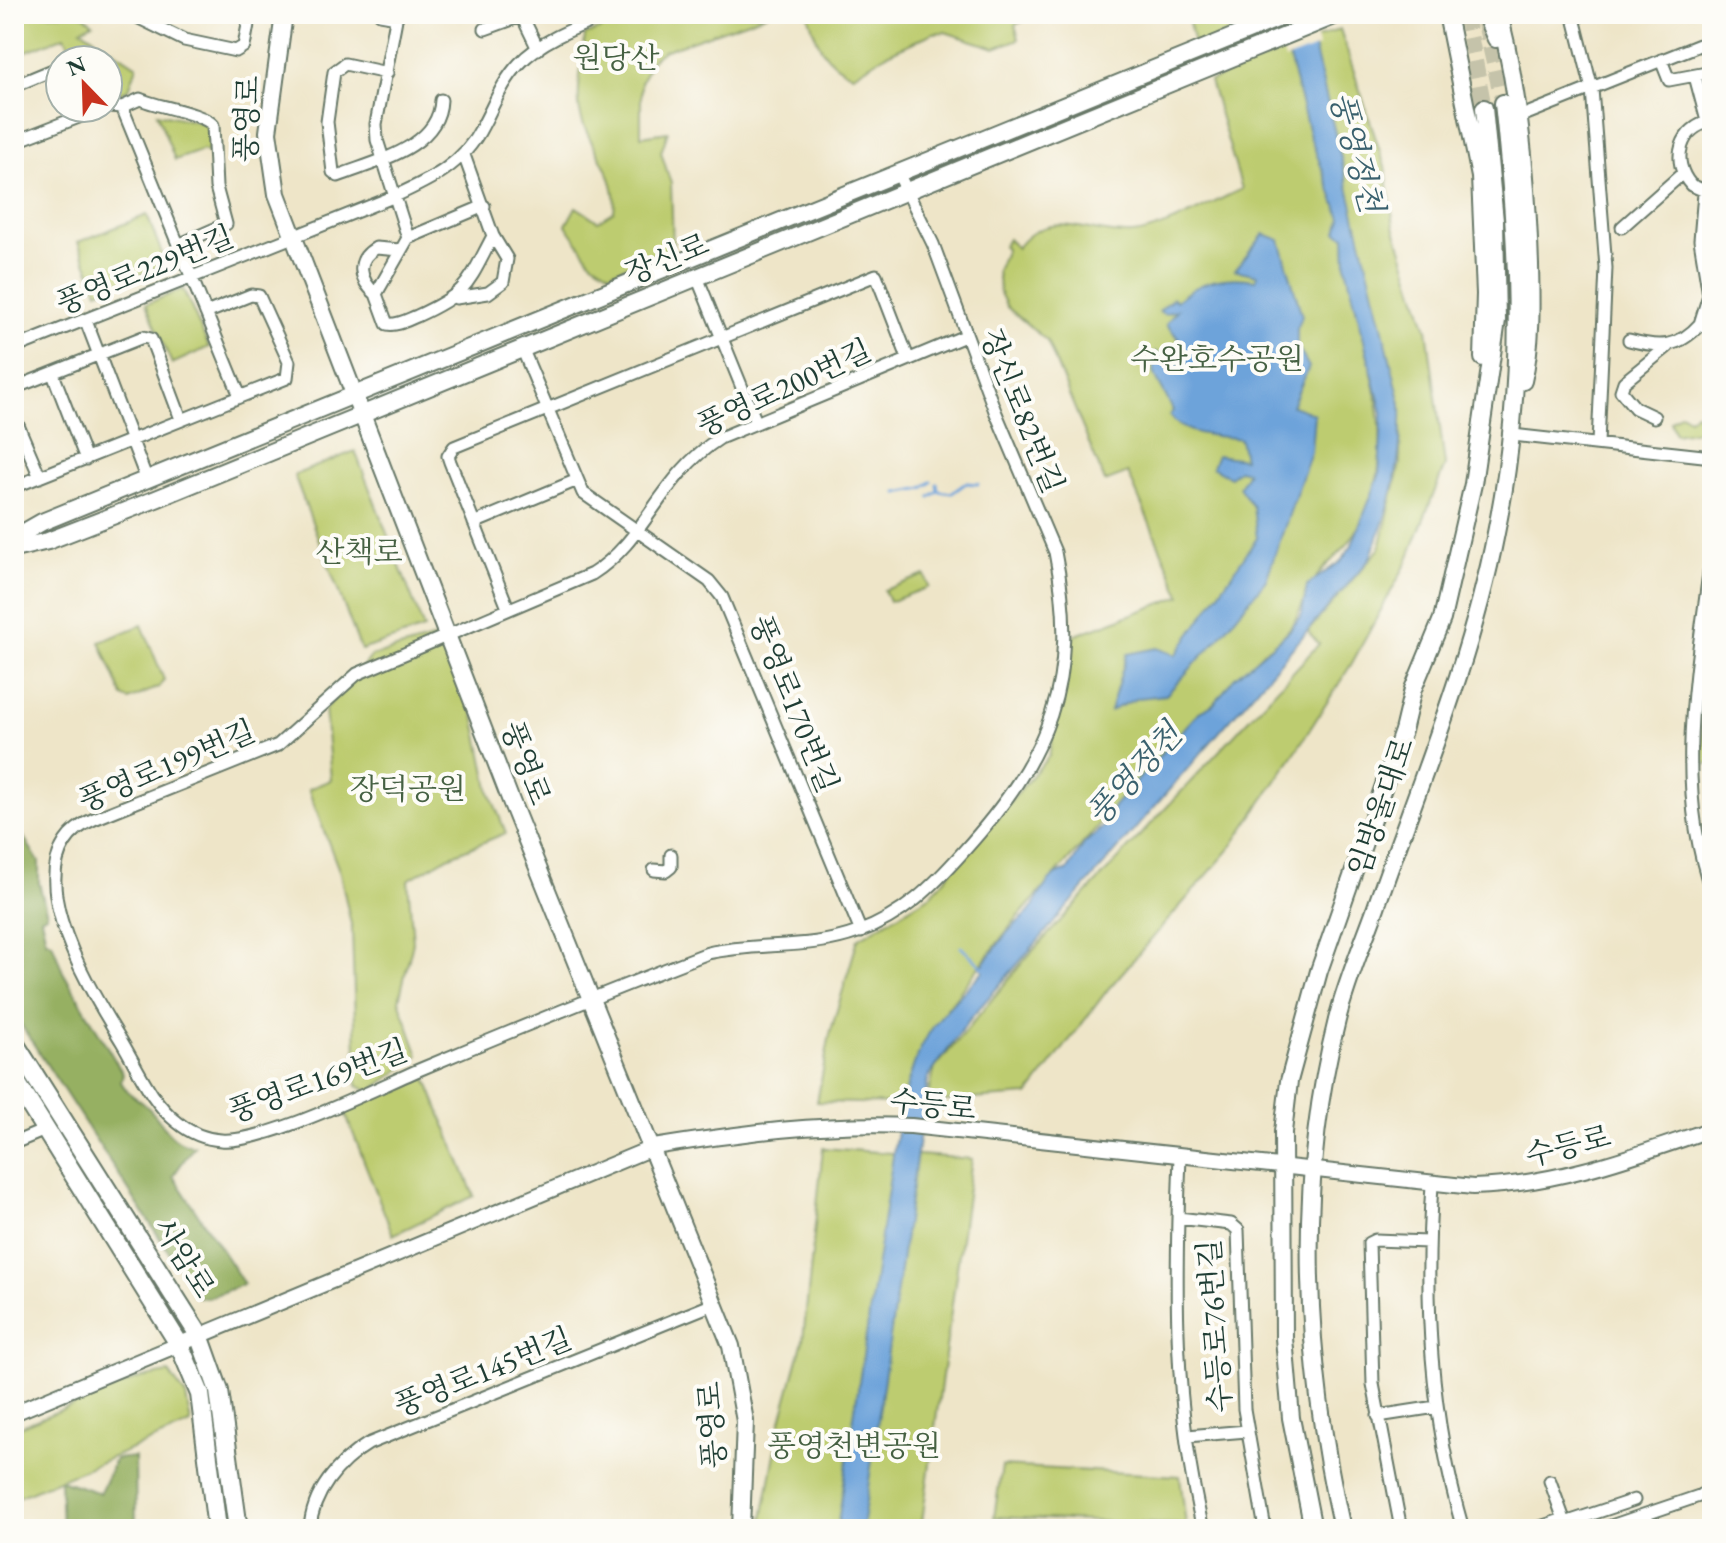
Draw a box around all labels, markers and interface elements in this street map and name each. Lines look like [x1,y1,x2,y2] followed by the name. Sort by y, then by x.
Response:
[573,38,659,77] park label: 원당산
[44,44,124,124] north arrow
[63,49,90,83] text: N
[225,75,268,163] street label: 풍영로
[1321,87,1394,219] water label: 풍영정천
[50,216,239,323] street label: 풍영로229번길
[619,224,714,293] street label: 장신로
[972,323,1073,499] street label: 장신로82번길
[690,330,877,445] street label: 풍영로200번길
[1130,339,1304,378] park label: 수완호수공원
[316,532,402,571] park label: 산책로
[741,609,848,798] street label: 풍영로170번길
[73,711,261,820] street label: 풍영로199번길
[1077,712,1192,834] water label: 풍영정천
[493,715,560,810] street label: 풍영로
[1339,732,1423,882] street label: 임방울대로
[350,769,466,808] park label: 장덕공원
[223,1030,413,1131] street label: 풍영로169번길
[888,1081,978,1128] street label: 수등로
[1521,1116,1615,1175] street label: 수등로
[145,1211,224,1305] street label: 사암로
[1189,1238,1240,1414] street label: 수등로76번길
[388,1318,577,1425] street label: 풍영로145번길
[689,1380,734,1470] street label: 풍영로
[767,1426,941,1465] park label: 풍영천변공원

